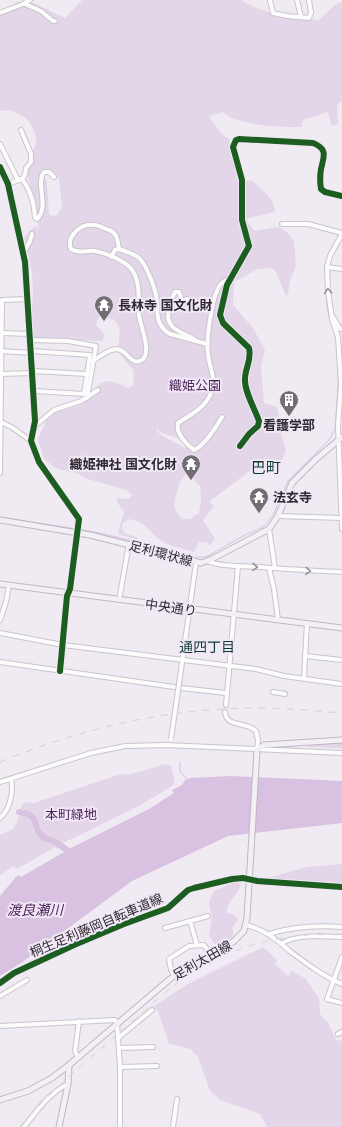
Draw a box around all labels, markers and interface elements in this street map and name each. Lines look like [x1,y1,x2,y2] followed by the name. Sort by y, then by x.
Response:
[324,288,333,294] one-way arrow
[93,294,115,322] temple icon: 長林寺 国文化財
[118,296,212,314] place label: 長林寺 国文化財
[169,376,221,394] park label: 織姫公園
[278,389,300,417] building icon: 看護学部
[263,416,315,434] place label: 看護学部
[180,453,202,481] temple icon: 織姫神社 国文化財
[70,455,177,473] place label: 織姫神社 国文化財
[251,457,281,477] district label: 巴町
[248,486,270,514] temple icon: 法玄寺
[273,488,312,506] place label: 法玄寺
[127,536,195,570] street label: 足利環状線
[252,562,258,571] one-way arrow
[305,567,311,575] one-way arrow
[144,594,198,620] street label: 中央通り
[179,637,235,656] district label: 通四丁目
[45,805,97,823] park label: 本町緑地
[27,889,165,961] street label: 桐生足利藤岡自転車道線
[7,900,65,919] water label: 渡良瀬川
[169,936,235,984] street label: 足利太田線

